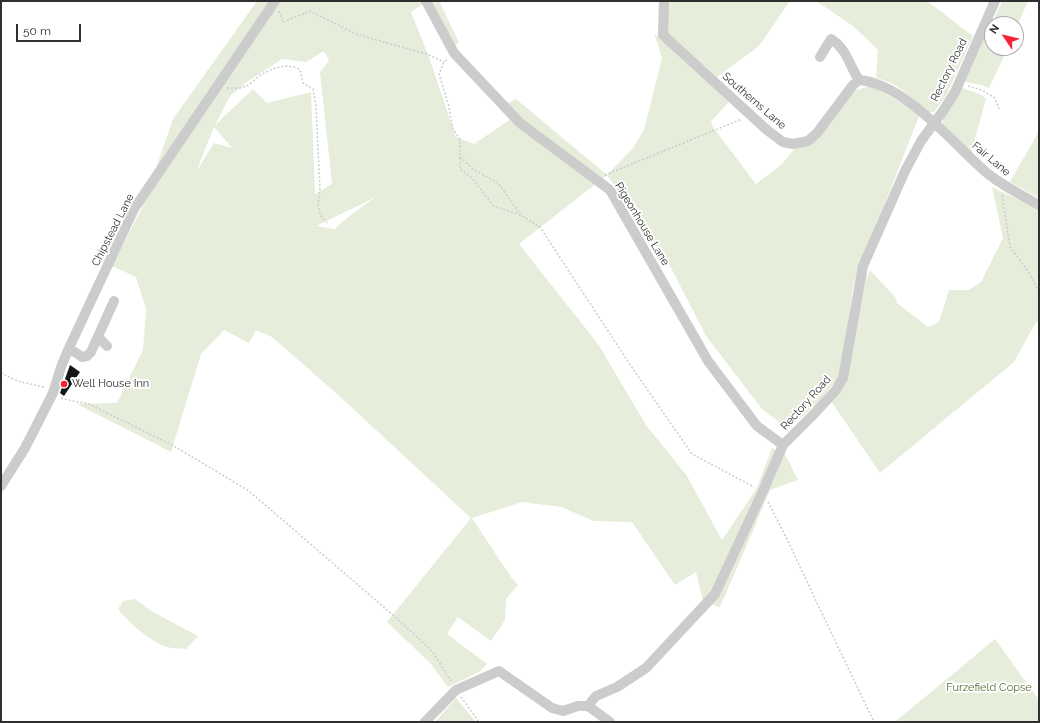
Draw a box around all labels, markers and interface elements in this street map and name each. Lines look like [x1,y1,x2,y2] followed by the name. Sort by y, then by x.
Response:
[18,16,83,42] scale bar
[984,16,1024,56] north arrow
[987,22,1002,37] text: N
[23,24,51,38] text: 50 m
[928,36,970,104] street label: Rectory Road
[719,70,789,132] street label: Southerns Lane
[969,139,1013,179] street label: Fair Lane
[612,180,672,268] street label: Pigeonhouse Lane
[89,192,137,268] street label: Chipstead Lane
[778,373,834,433] street label: Rectory Road
[72,377,149,391] place label: Well House Inn
[59,379,69,389] marker: Well House Inn
[946,681,1032,695] park label: Furzefield Copse

